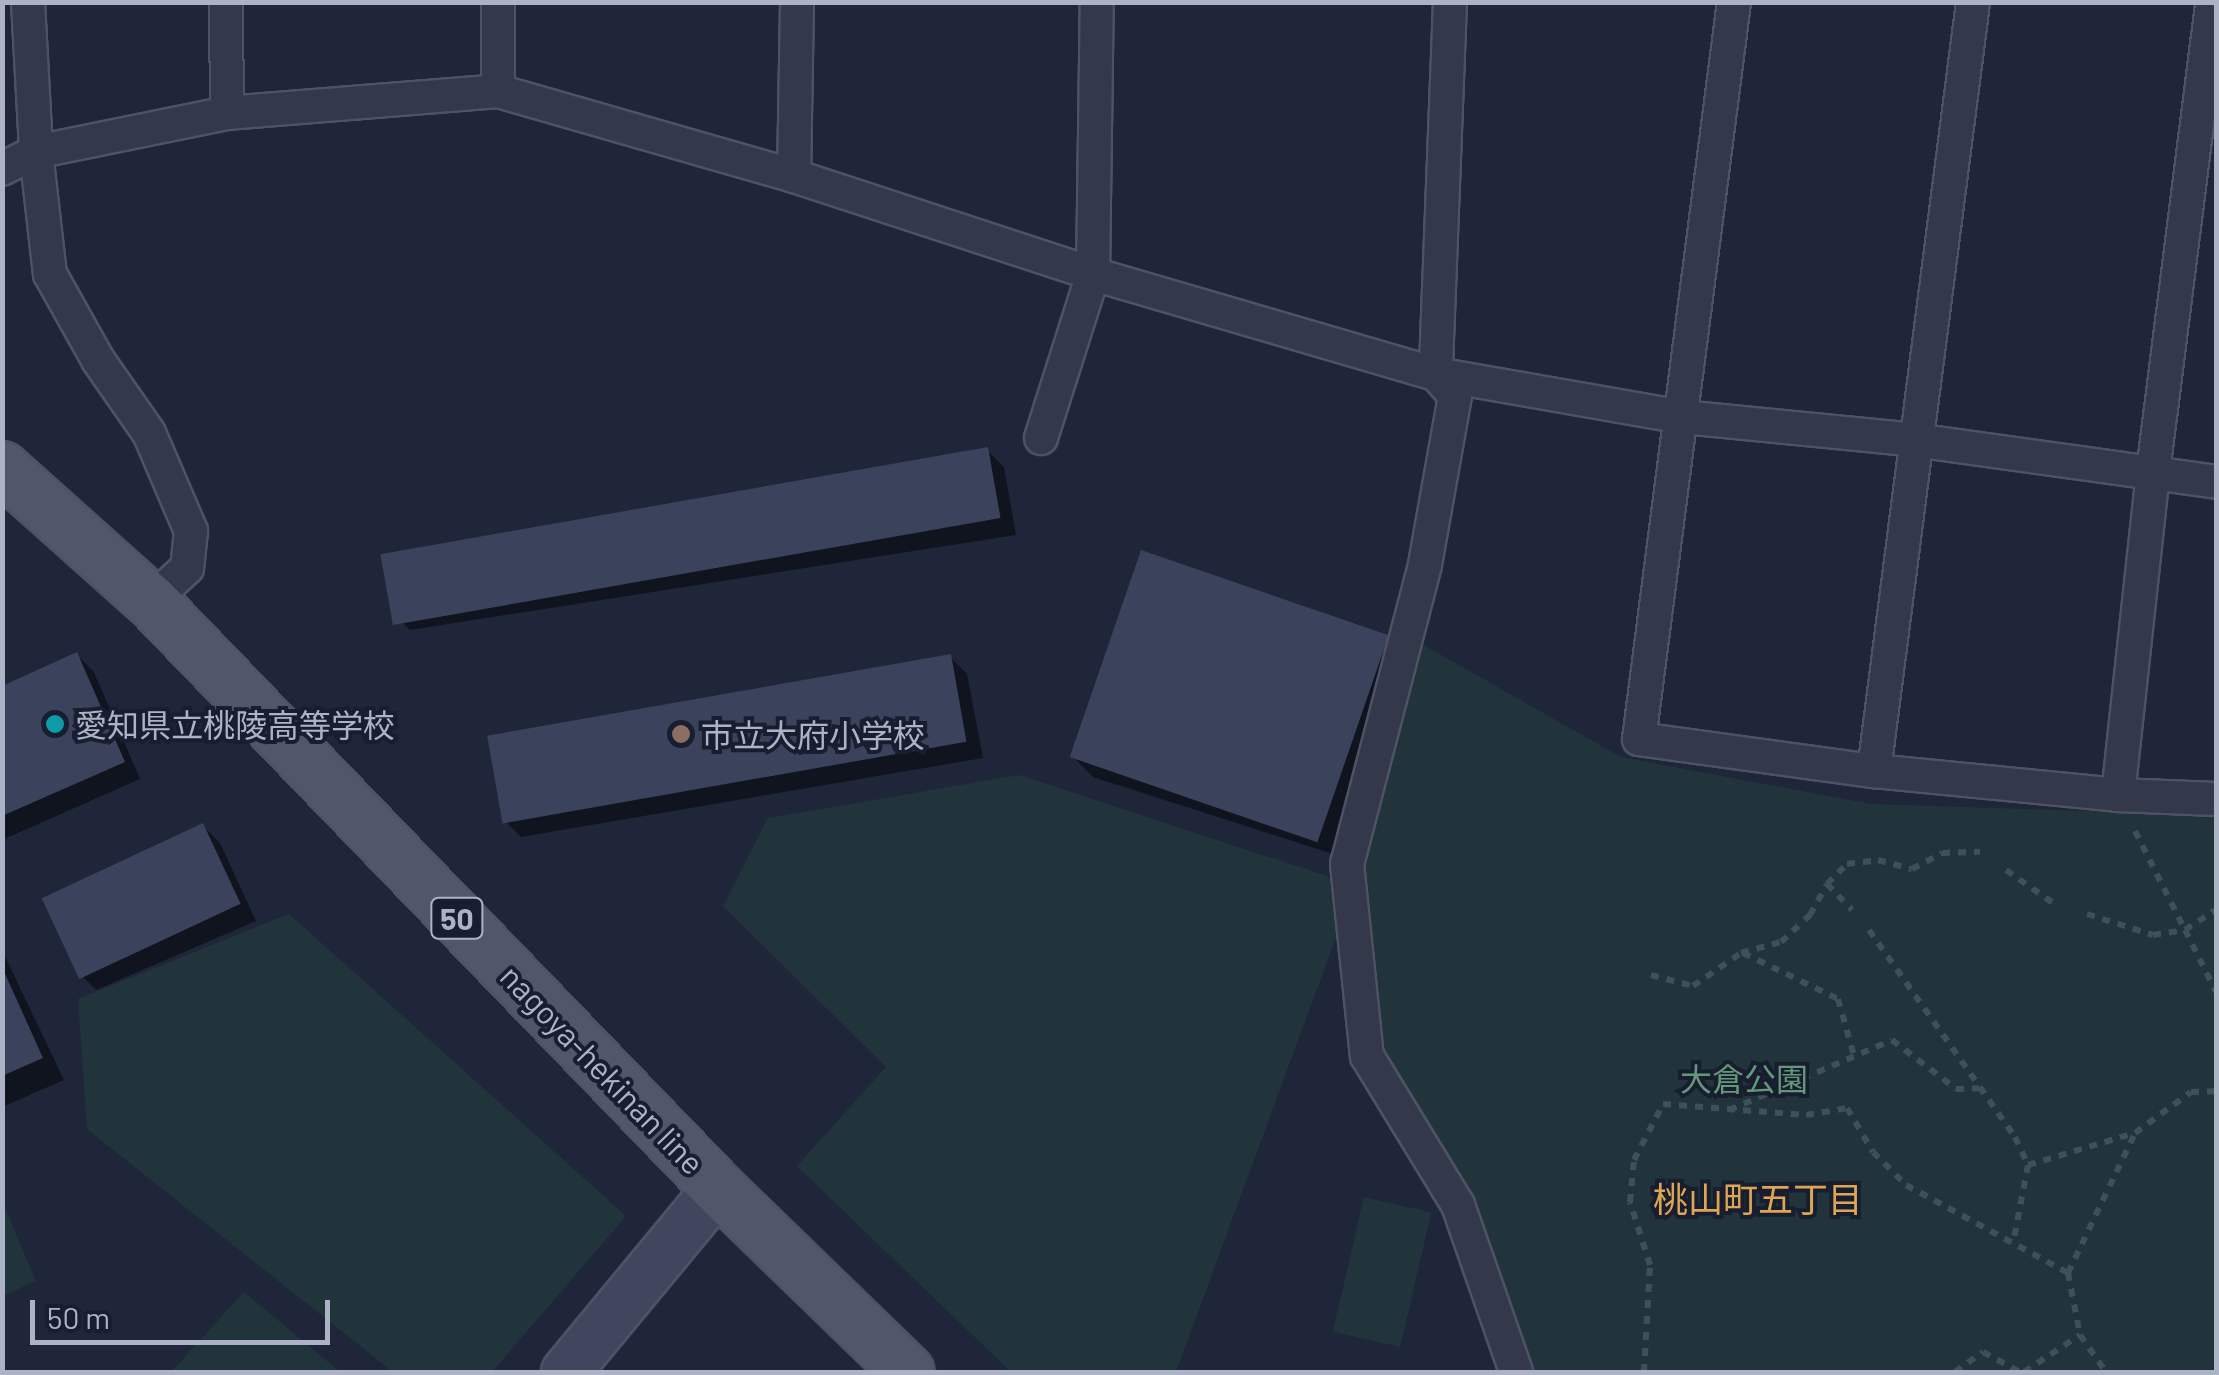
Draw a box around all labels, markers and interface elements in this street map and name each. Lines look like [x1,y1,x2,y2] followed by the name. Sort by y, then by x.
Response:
[75,705,395,743] place label: 愛知県立桃陵高等学校
[44,713,66,735] marker: 愛知県立桃陵高等学校
[701,715,925,753] place label: 市立大府小学校
[670,723,692,745] marker: 市立大府小学校
[430,893,484,943] road number: 50
[493,956,713,1182] street label: nagoya-hekinan line
[1680,1059,1808,1097] park label: 大倉公園
[1653,1177,1863,1219] district label: 桃山町五丁目
[35,1280,335,1342] scale bar
[47,1299,110,1335] text: 50 m

